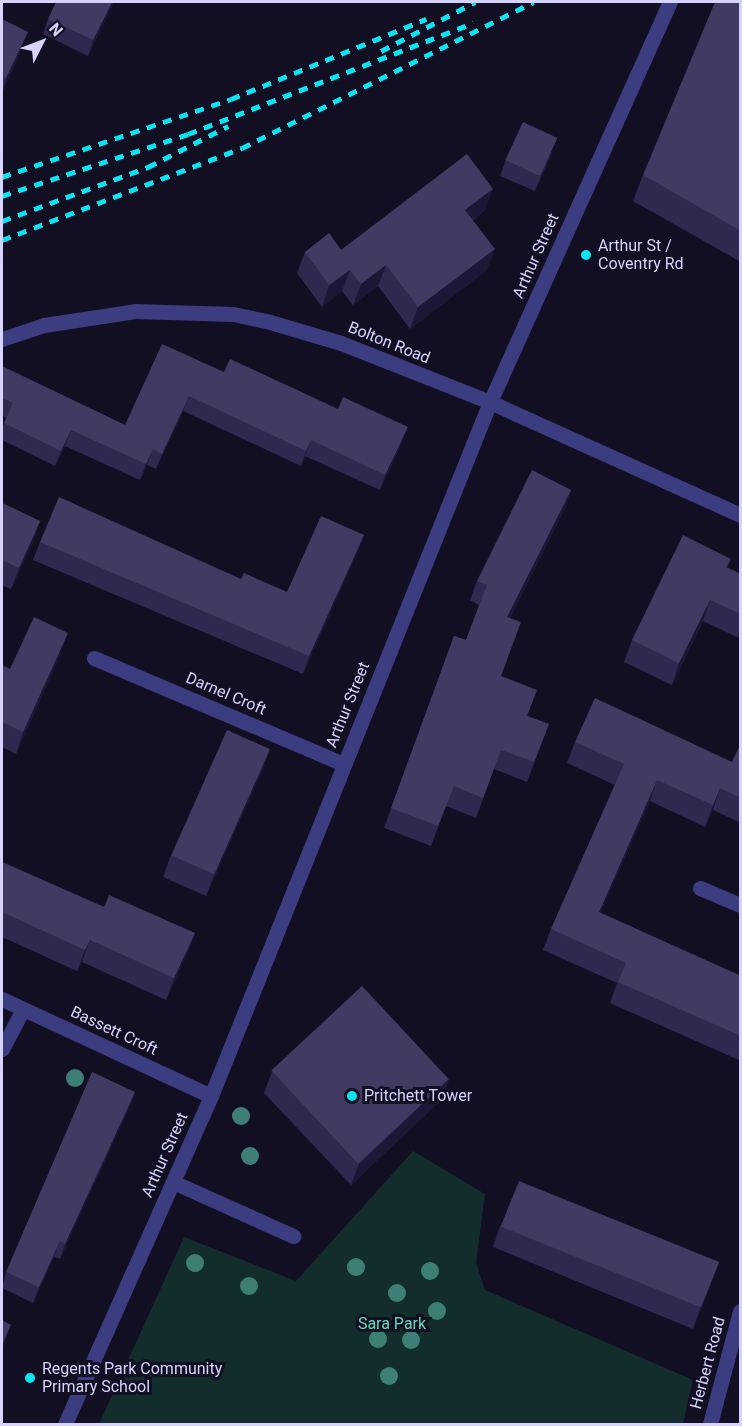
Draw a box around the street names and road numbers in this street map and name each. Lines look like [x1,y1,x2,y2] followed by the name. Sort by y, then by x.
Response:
[509,211,563,301] street label: Arthur Street
[345,318,433,368] street label: Bolton Road
[322,659,374,751] street label: Arthur Street
[183,668,269,720] street label: Darnel Croft
[67,1002,161,1060] street label: Bassett Croft
[138,1110,192,1200] street label: Arthur Street
[686,1315,730,1411] street label: Herbert Road

